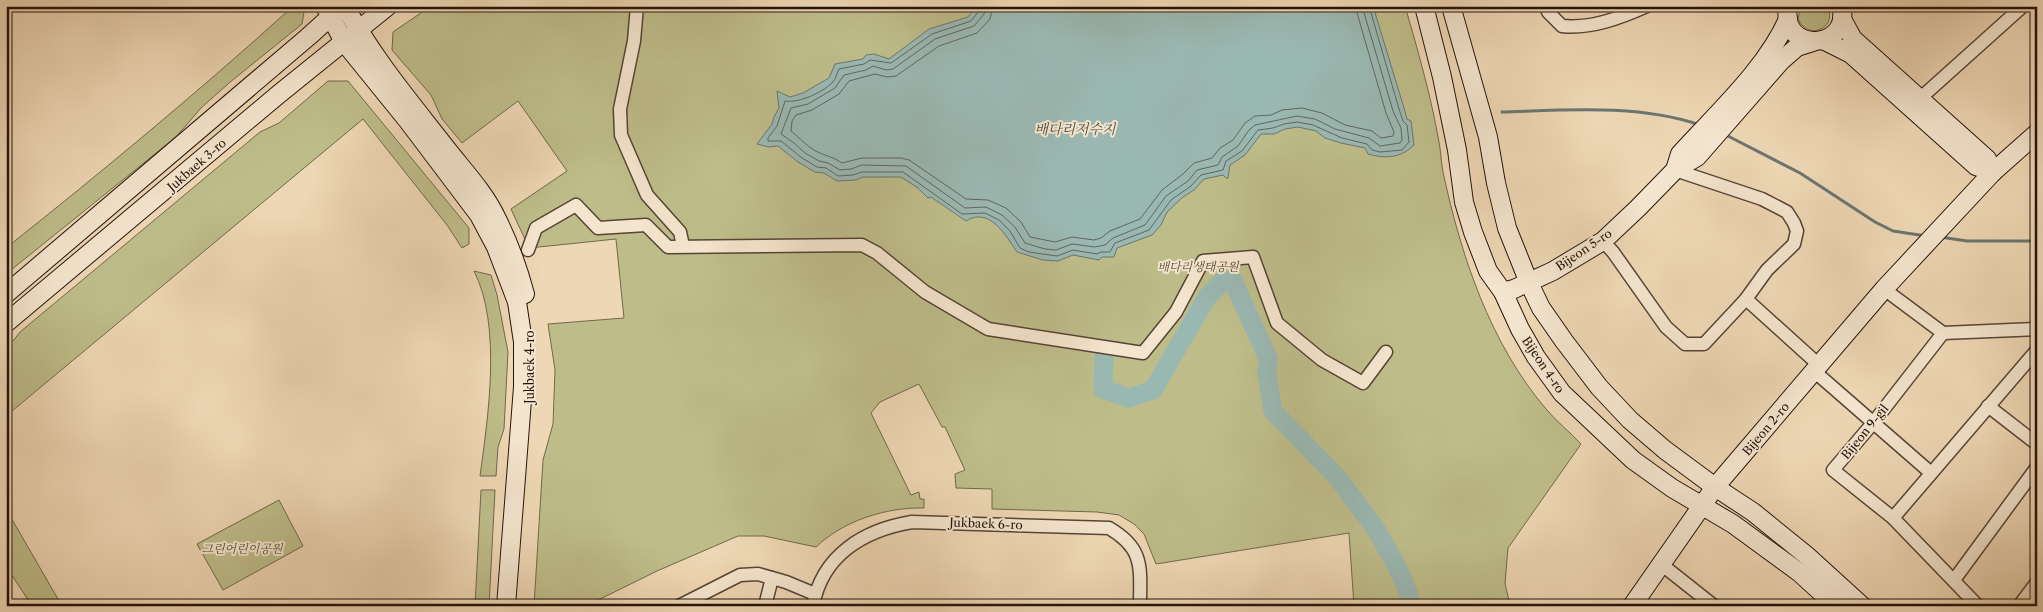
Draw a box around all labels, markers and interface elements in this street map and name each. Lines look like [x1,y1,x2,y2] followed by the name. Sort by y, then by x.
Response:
[1034,120,1117,138] water label: 배다리저수지
[163,135,229,196] street label: Jukbaek 3-ro
[1553,225,1615,274] street label: Bijeon 5-ro
[1157,259,1240,274] park label: 배다리생태공원
[522,330,537,406] street label: Jukbaek 4-ro
[1519,334,1568,396] street label: Bijeon 4-ro
[1739,399,1792,458] street label: Bijeon 2-ro
[1838,401,1892,462] street label: Bijeon 9-gil
[947,515,1023,532] street label: Jukbaek 6-ro
[201,541,284,556] park label: 그린어린이공원

